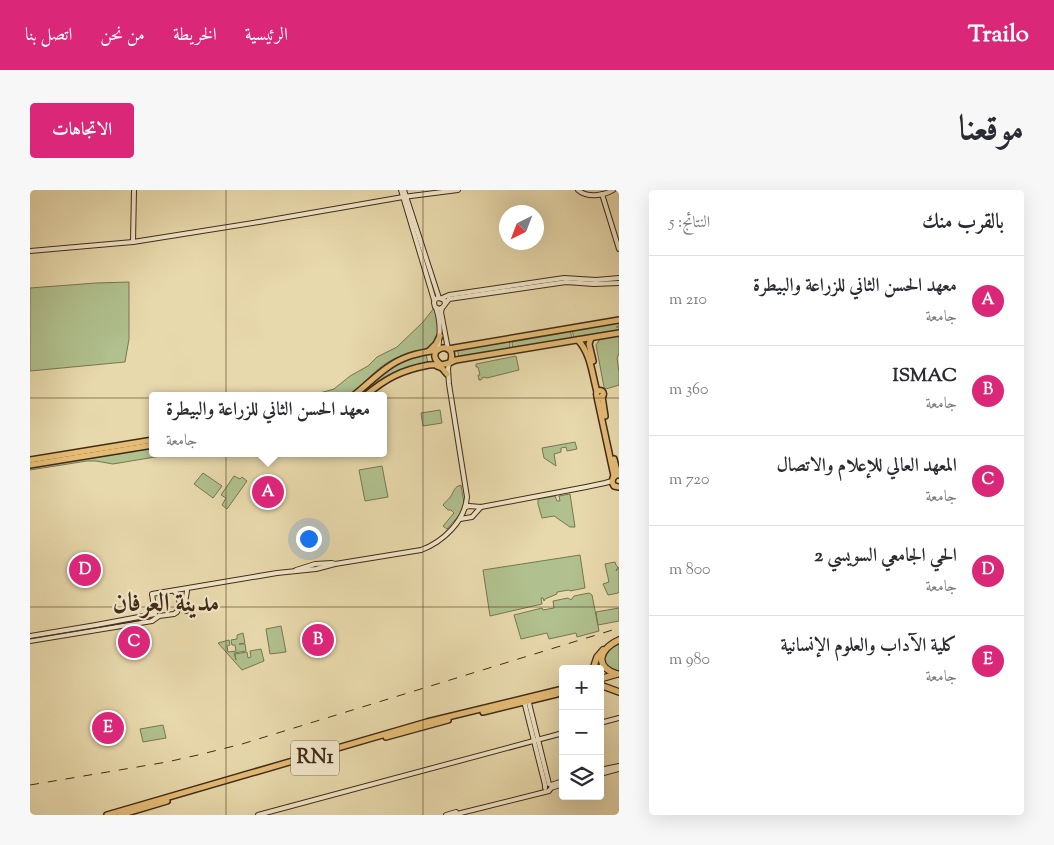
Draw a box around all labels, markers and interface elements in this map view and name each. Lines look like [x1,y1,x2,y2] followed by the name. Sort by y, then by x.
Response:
[968,18,1029,52] text: Trailo
[25,23,72,49] text: اتصل بنا
[100,23,145,49] text: من نحن
[173,23,217,49] text: الخريطة
[245,23,288,49] text: الرئيسية
[30,103,134,158] button: الاتجاهات
[959,105,1024,156] text: موقعنا
[499,205,544,250] north arrow
[922,208,1004,238] text: بالقرب منك
[669,212,710,235] text: النتائج: 5
[753,273,957,300] text: معهد الحسن الثاني للزراعة والبيطرة
[669,289,707,312] text: 210 m
[982,289,995,312] text: A
[925,306,957,329] text: جامعة
[892,363,957,390] text: ISMAC
[669,379,708,402] text: 360 m
[983,379,993,402] text: B
[149,392,387,457] popup
[925,393,957,416] text: جامعة
[166,397,370,424] text: معهد الحسن الثاني للزراعة والبيطرة
[166,430,197,453] text: جامعة
[777,453,957,480] text: المعهد العالي للإعلام والاتصال
[669,469,709,492] text: 720 m
[982,469,994,492] text: C
[252,473,284,511] pin: A
[925,486,957,509] text: جامعة
[296,526,322,552] your location
[814,543,957,570] text: الحي الجامعي السويسي 2
[69,551,101,589] pin: D
[669,559,711,582] text: 800 m
[982,559,994,582] text: D
[925,576,957,599] text: جامعة
[113,586,219,623] district label: مدينة العرفان
[302,621,334,659] pin: B
[118,623,150,661] pin: C
[780,633,957,660] text: كلية الآداب والعلوم الإنسانية
[669,649,710,672] text: 980 m
[983,649,993,672] text: E
[559,665,604,800] map controls
[559,665,604,710] button: +
[925,666,957,689] text: جامعة
[92,709,124,747] pin: E
[559,710,604,755] button: −
[291,740,339,776] road number: RN1
[559,755,604,800] button: layers

